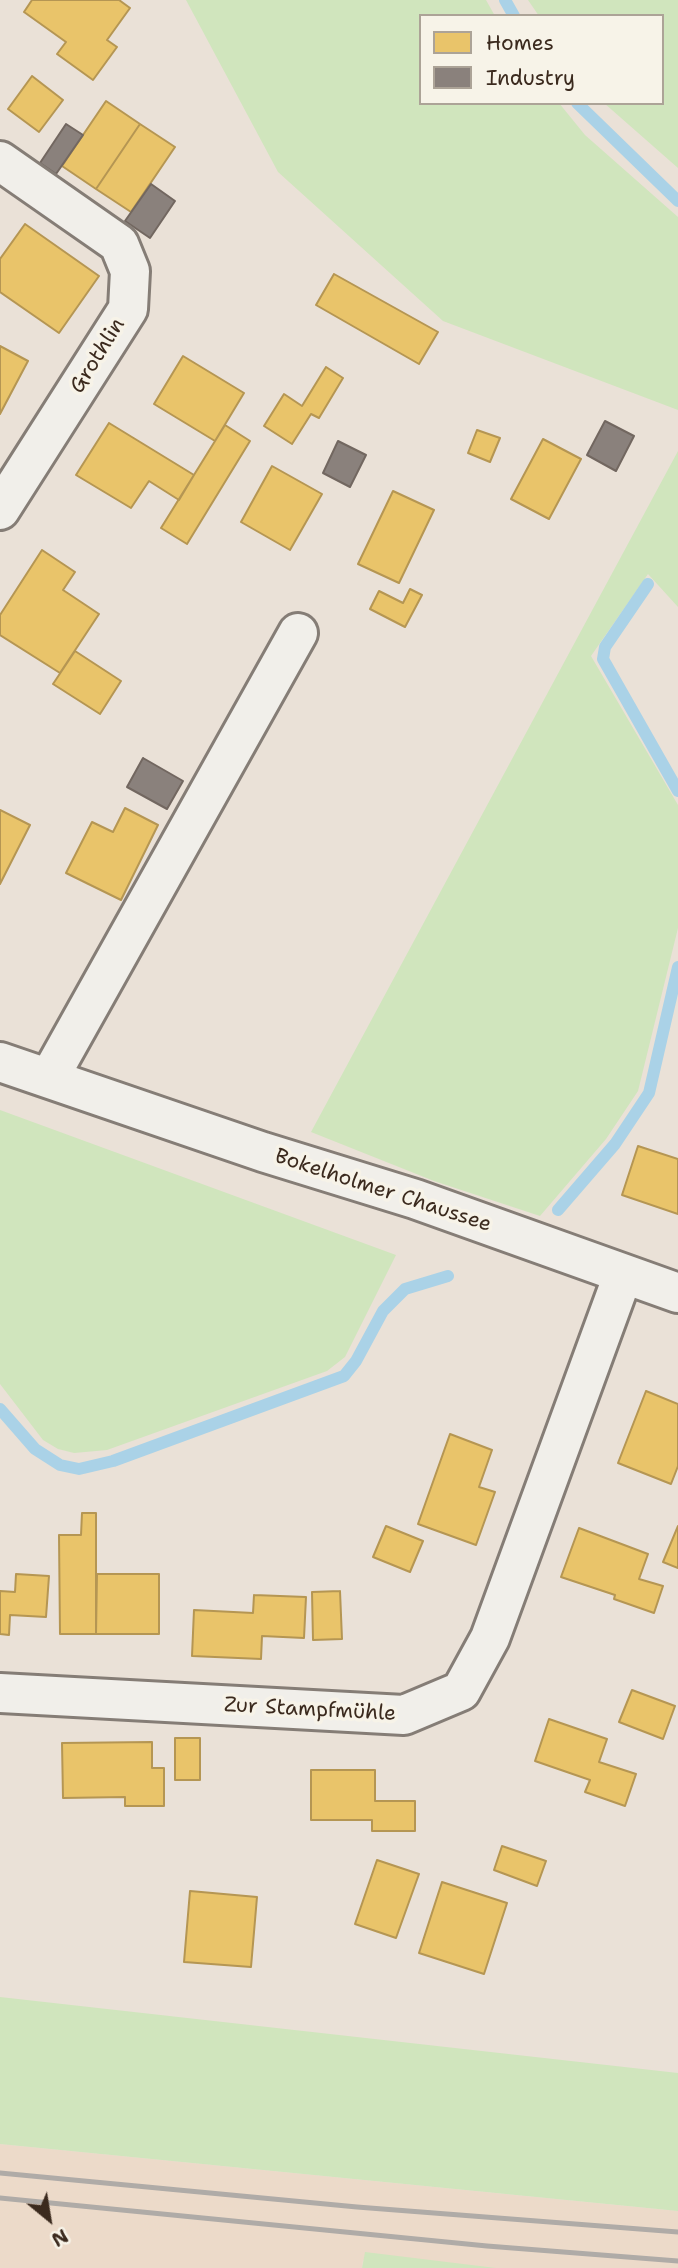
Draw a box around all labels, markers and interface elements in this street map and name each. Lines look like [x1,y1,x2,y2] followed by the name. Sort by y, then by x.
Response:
[419,14,664,105] legend
[486,29,554,57] text: Homes
[486,64,575,92] text: Industry
[65,314,131,398] street label: Grothlin
[272,1144,494,1238] street label: Bokelholmer Chaussee
[223,1693,397,1727] street label: Zur Stampfmühle
[14,2184,84,2254] north arrow
[47,2223,73,2252] text: N

